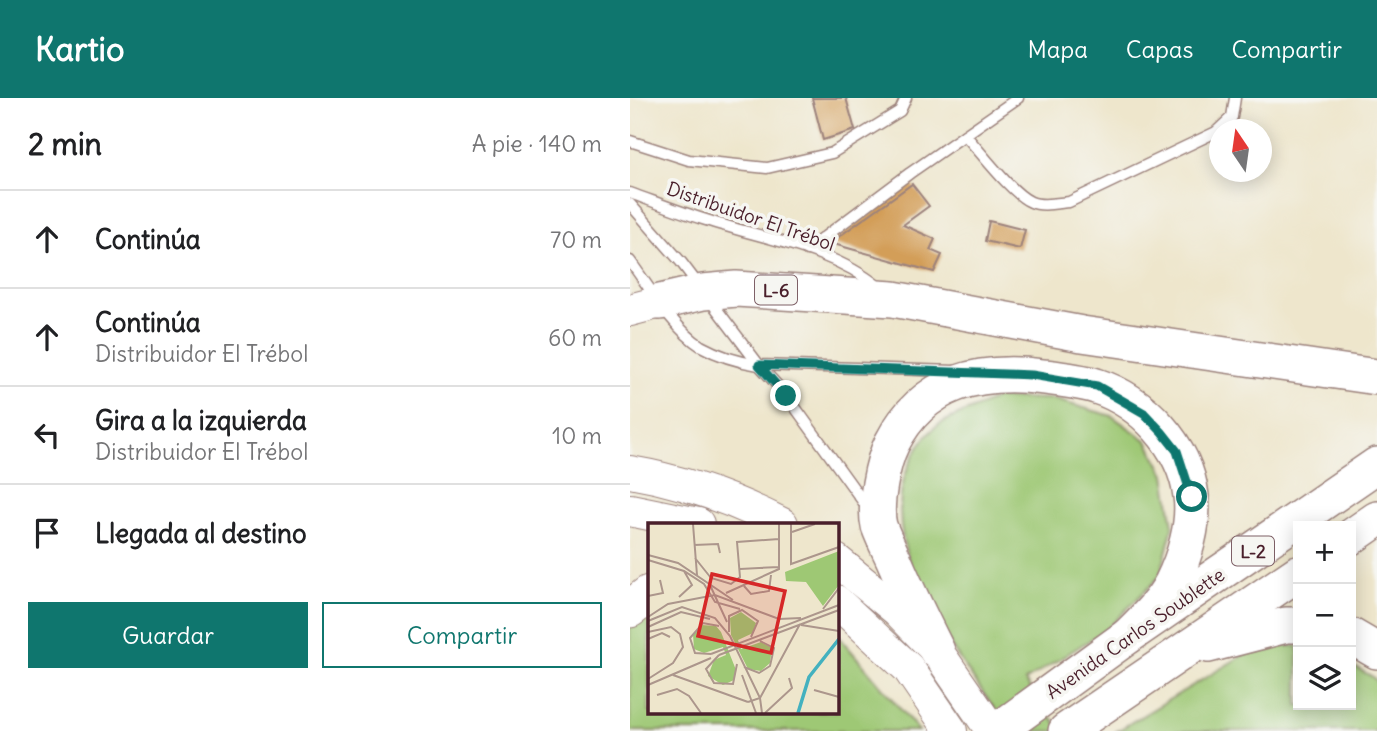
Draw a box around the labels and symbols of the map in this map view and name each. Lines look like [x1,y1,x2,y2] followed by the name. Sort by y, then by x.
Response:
[1209,119,1272,182] north arrow
[664,176,838,256] street label: Distribuidor El Trébol
[755,275,797,304] road number: L-6
[770,380,801,411] route end
[1176,481,1207,512] route start
[648,523,838,714] inset map
[1232,536,1274,565] road number: L-2
[1041,562,1229,704] street label: Avenida Carlos Soublette

